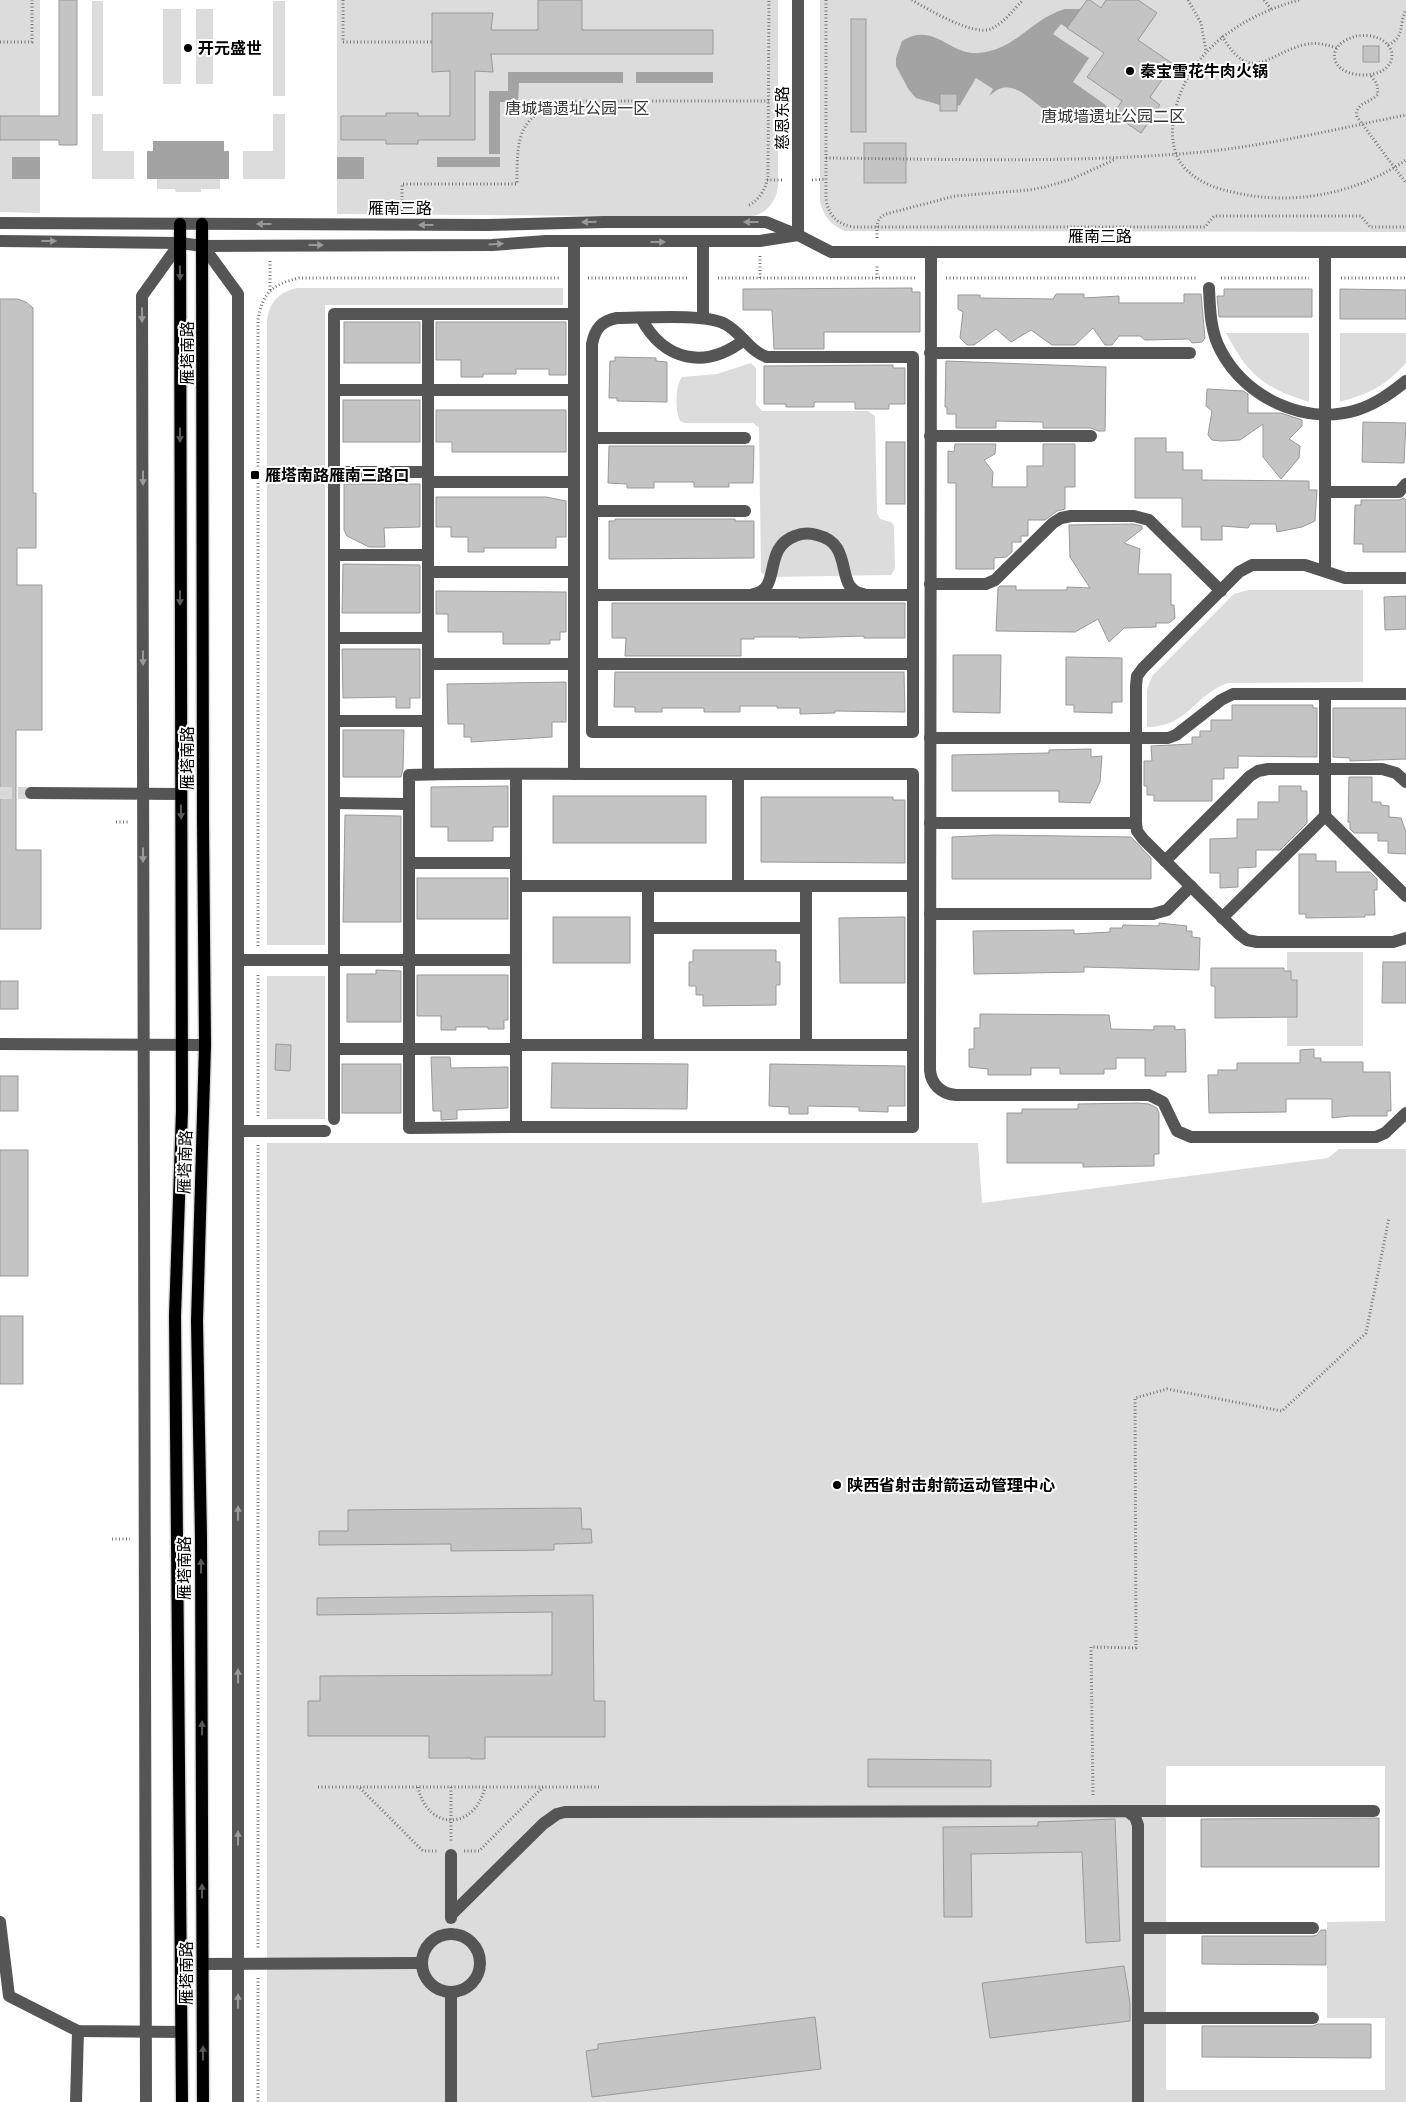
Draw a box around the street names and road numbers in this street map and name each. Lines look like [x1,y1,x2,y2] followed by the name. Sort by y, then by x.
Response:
[773,86,792,150] street label: 慈恩东路
[368,199,432,218] street label: 雁南三路
[1068,227,1132,246] street label: 雁南三路
[178,321,197,385] street label: 雁塔南路
[178,726,197,790] street label: 雁塔南路
[174,1130,196,1194] street label: 雁塔南路
[175,1536,194,1600] street label: 雁塔南路
[177,1941,196,2005] street label: 雁塔南路

